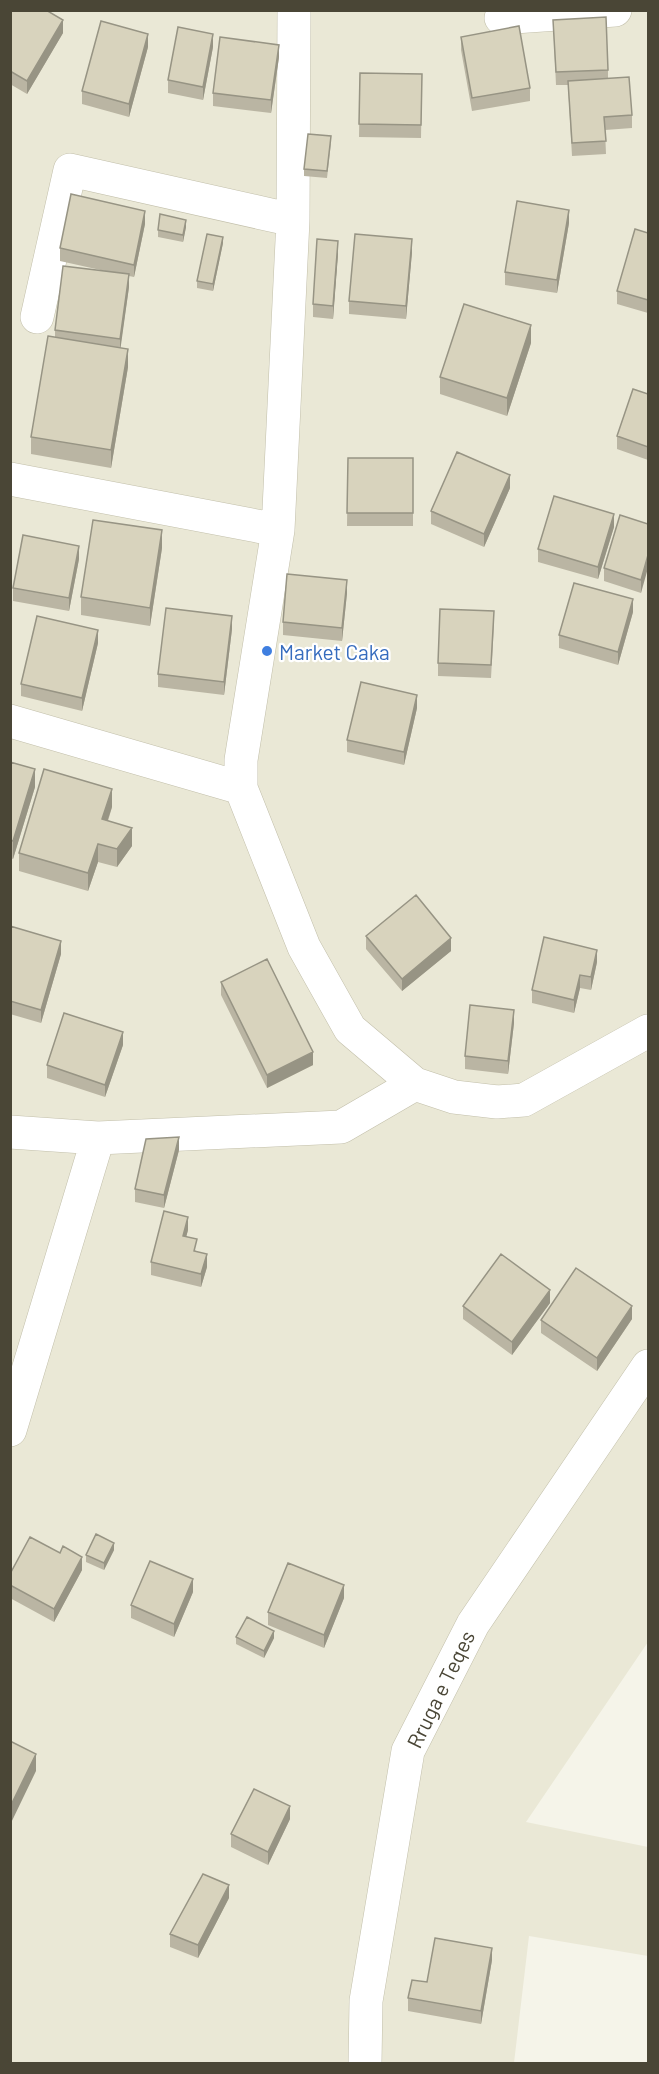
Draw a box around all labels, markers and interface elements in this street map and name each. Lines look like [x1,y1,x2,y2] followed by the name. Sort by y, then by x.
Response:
[279,639,390,664] place label: Market Caka
[260,644,274,658] marker: Market Caka
[401,1626,479,1752] street label: Rruga e Teqes

